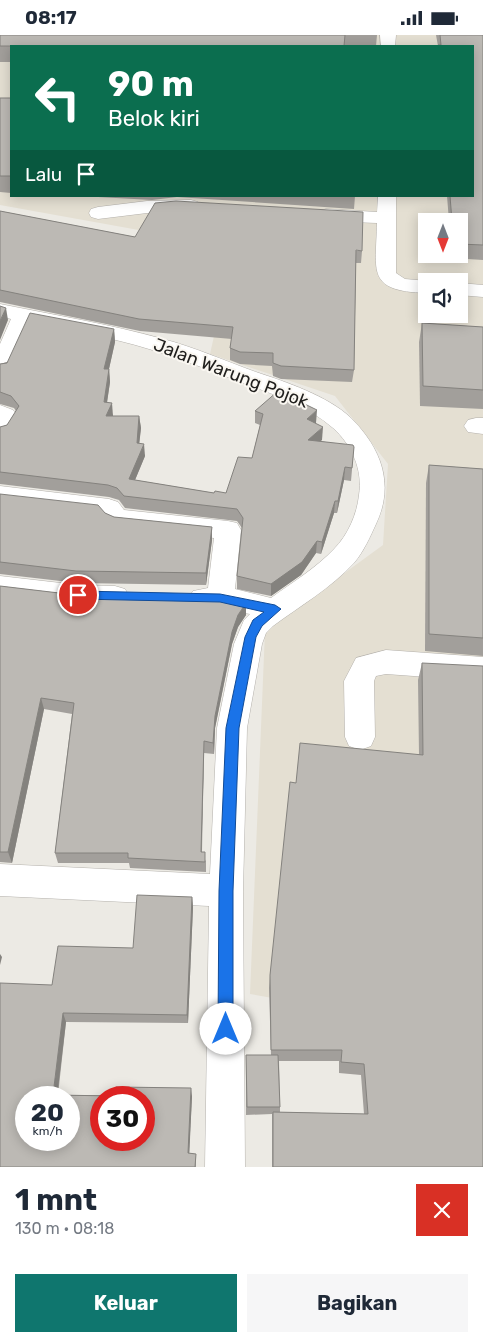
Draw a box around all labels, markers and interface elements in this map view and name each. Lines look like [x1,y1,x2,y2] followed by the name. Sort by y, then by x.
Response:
[25,6,77,29] text: 08:17
[108,63,194,105] text: 90 m
[25,65,90,130] icon: left
[108,105,200,132] text: Belok kiri
[72,160,100,188] icon: arrive
[25,163,62,186] text: Lalu
[418,213,468,263] north arrow
[418,213,468,323] map controls
[418,273,468,323] button: sound
[150,333,312,413] street label: Jalan Warung Pojok
[57,574,99,616] pin
[64,581,92,609] icon: arrive
[199,1002,251,1054] position arrow
[90,1086,155,1151] speed limit sign: 30
[31,1098,64,1127] text: 20
[33,1124,62,1138] text: km/h
[15,1182,97,1218] text: 1 mnt
[416,1184,468,1236] button: close
[15,1219,114,1238] text: 130 m · 08:18
[15,1274,237,1332] button: Keluar
[247,1274,468,1332] button: Bagikan

